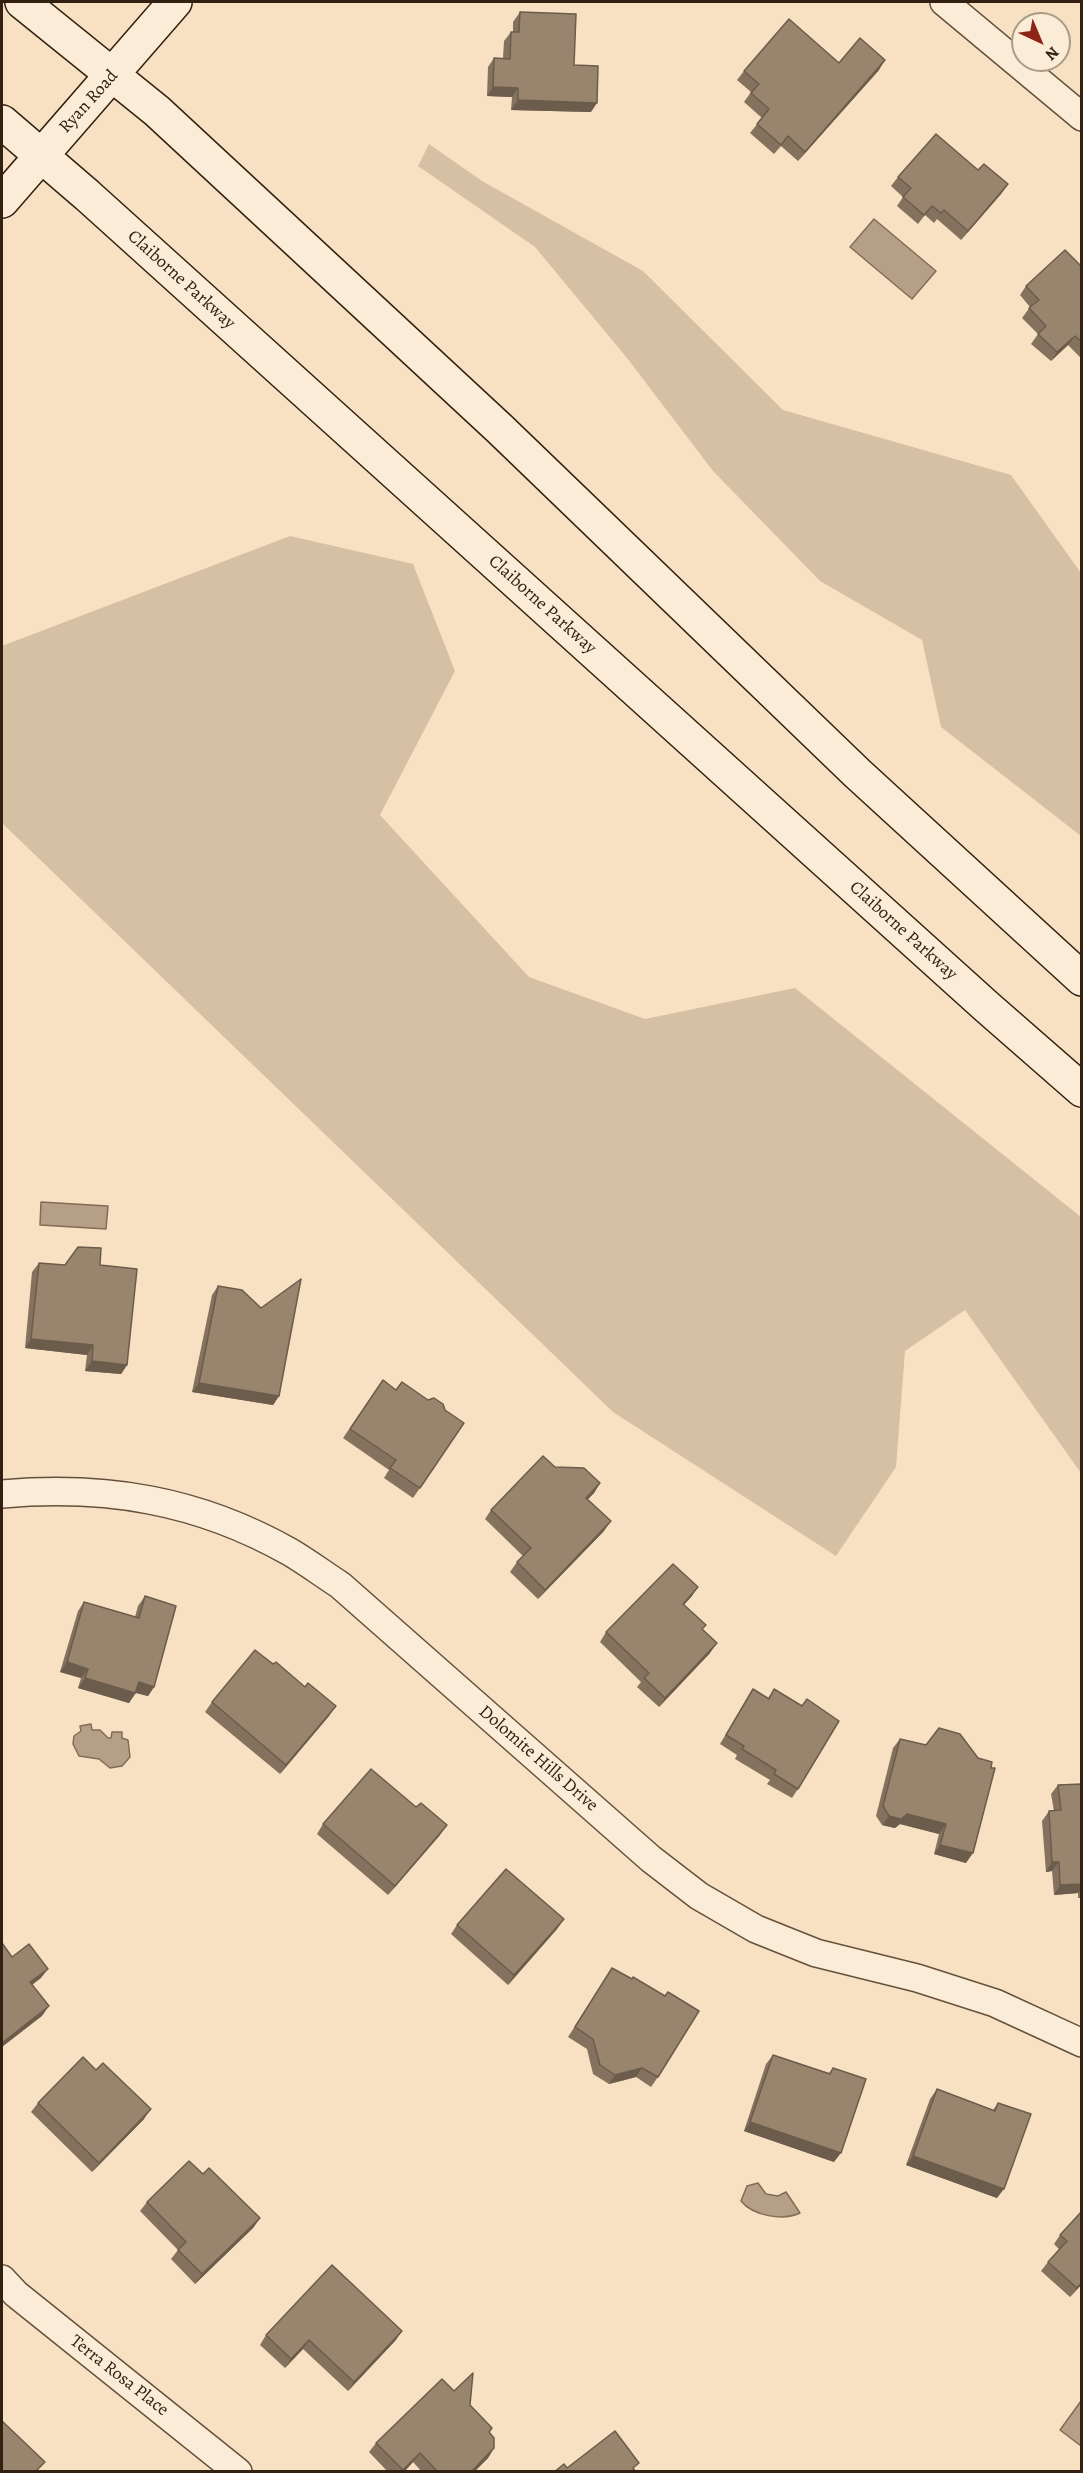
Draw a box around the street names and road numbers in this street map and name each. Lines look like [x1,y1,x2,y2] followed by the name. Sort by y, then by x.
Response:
[55,66,123,138] street label: Ryan Road
[123,226,239,334] street label: Claiborne Parkway
[484,551,600,659] street label: Claiborne Parkway
[845,877,961,985] street label: Claiborne Parkway
[474,1701,602,1817] street label: Dolomite Hills Drive
[65,2331,173,2421] street label: Terra Rosa Place

